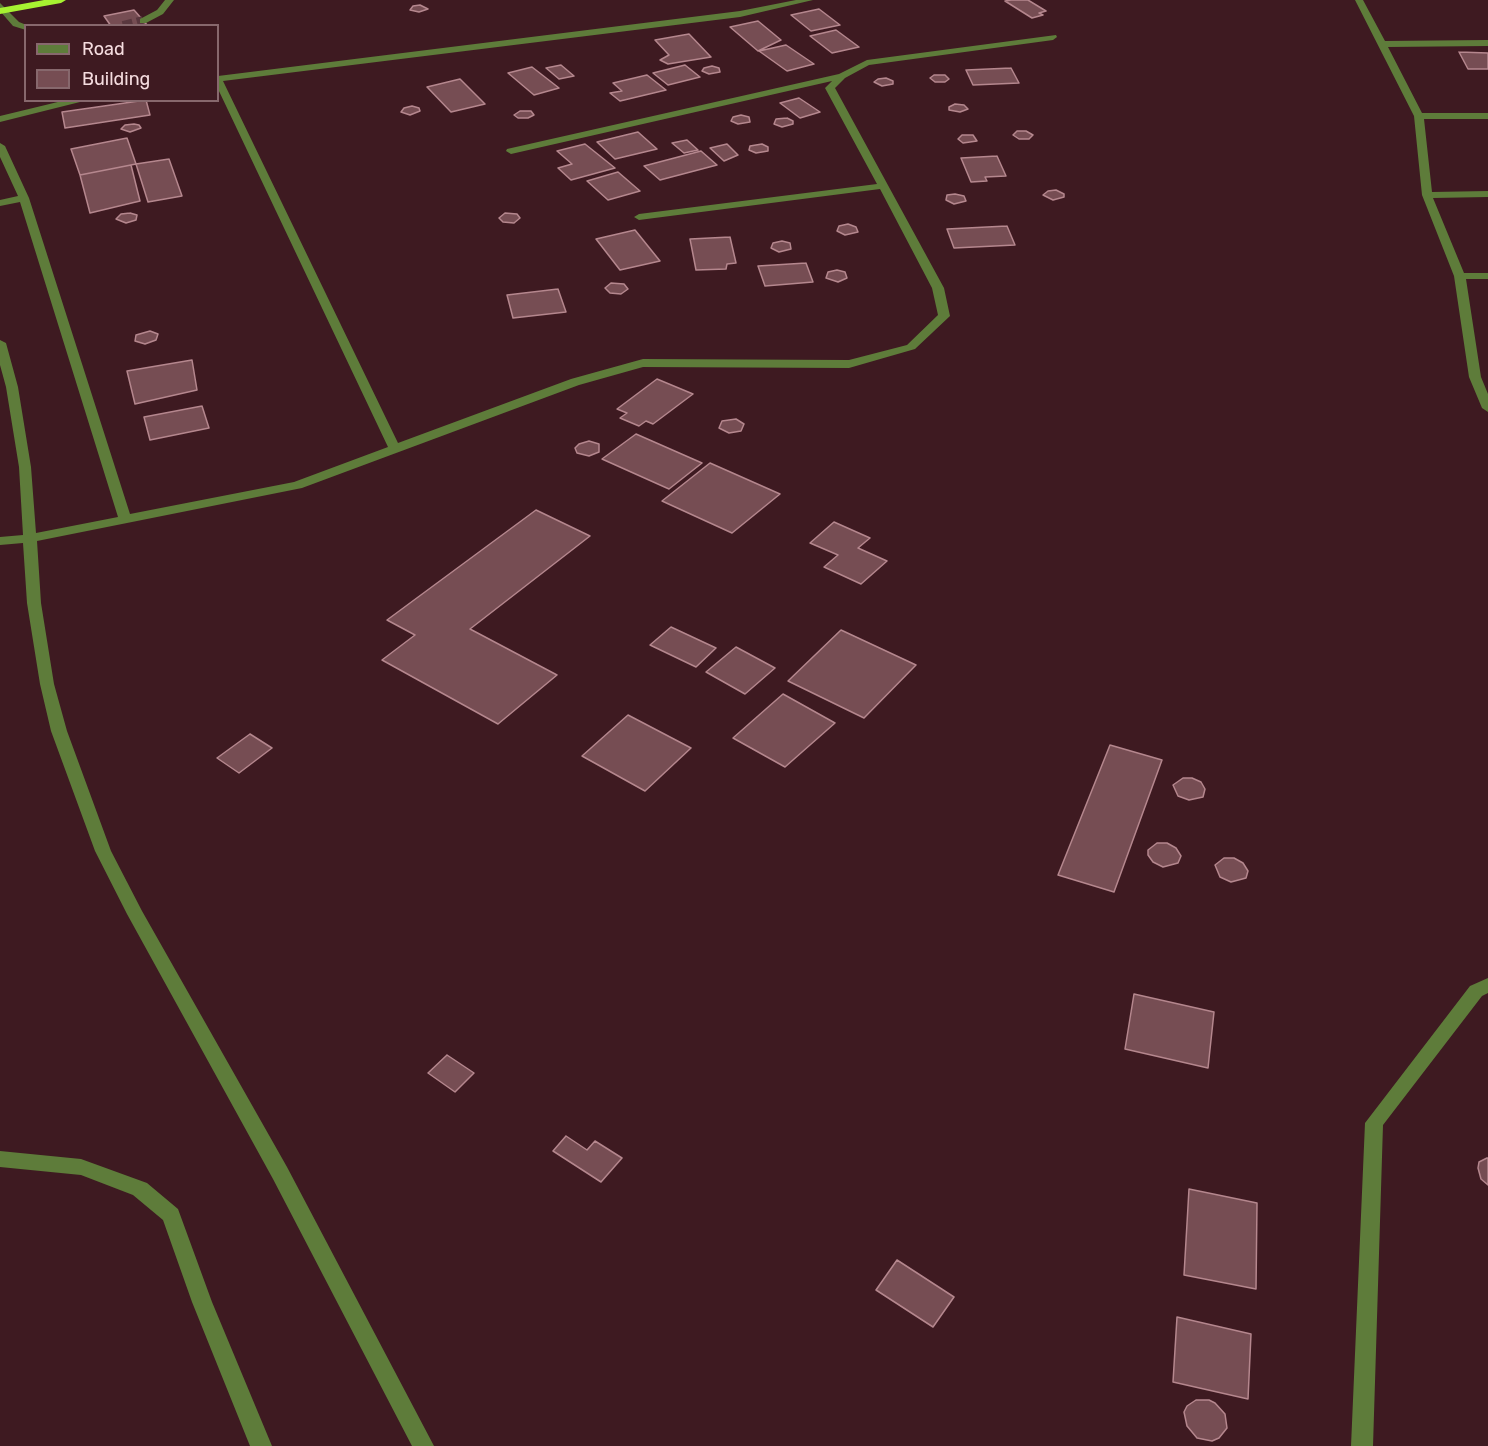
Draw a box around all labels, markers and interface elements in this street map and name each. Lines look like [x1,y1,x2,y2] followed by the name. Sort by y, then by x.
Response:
[24,24,219,102] legend
[82,38,125,60] text: Road
[82,68,150,90] text: Building

